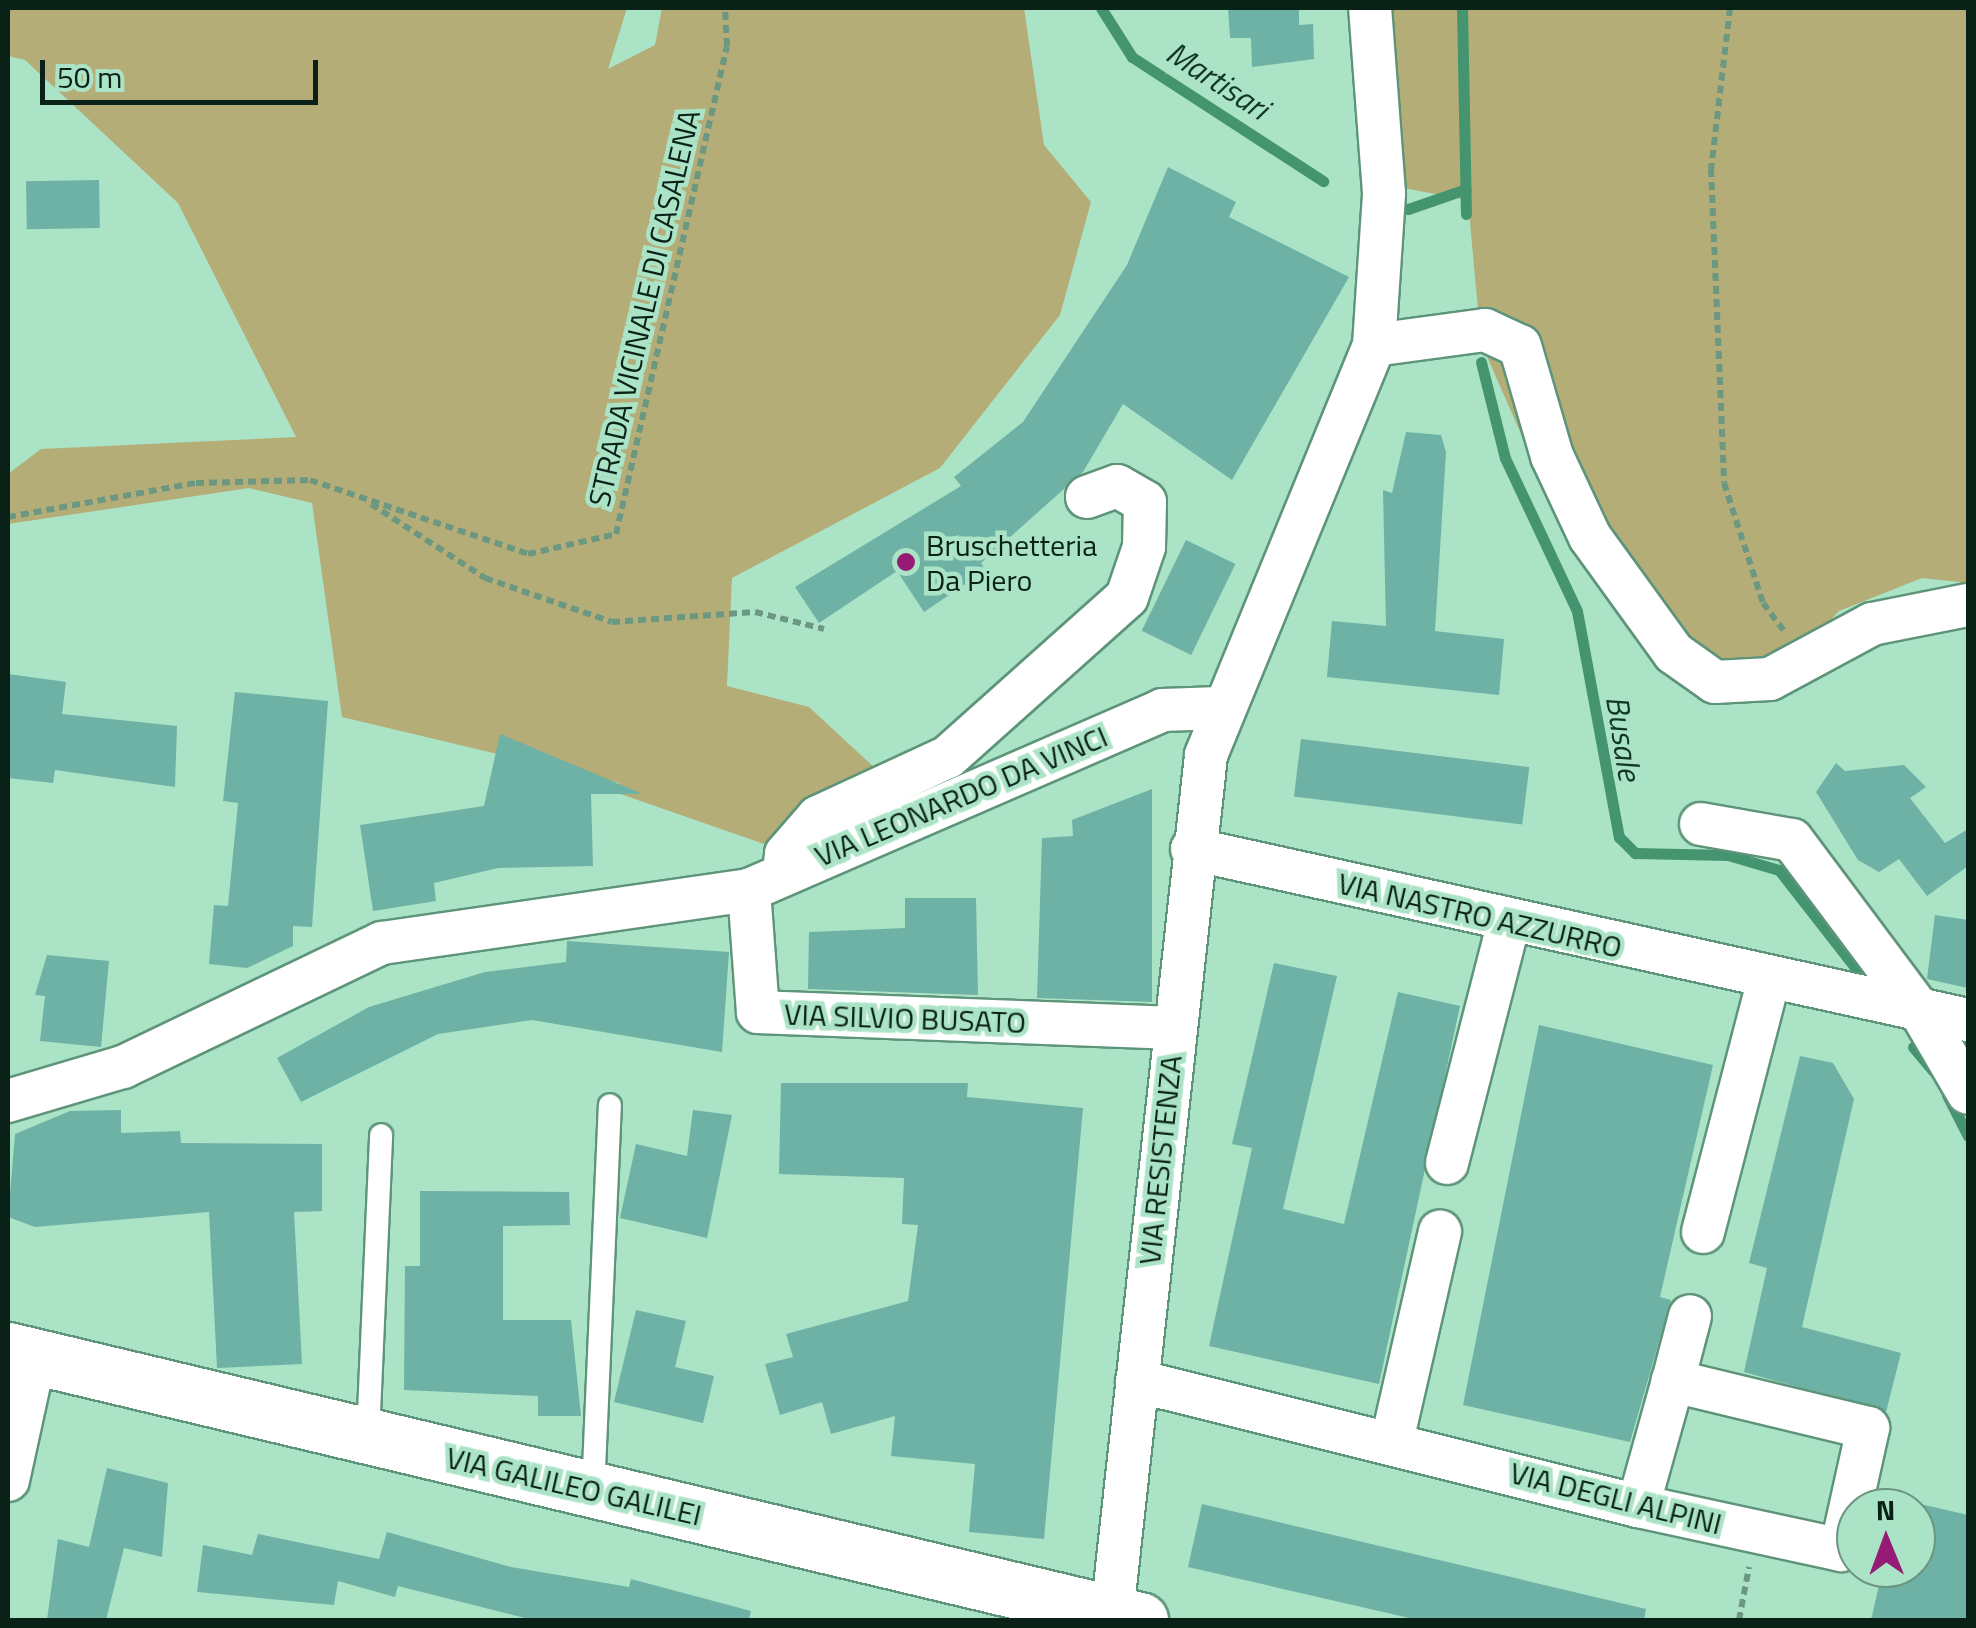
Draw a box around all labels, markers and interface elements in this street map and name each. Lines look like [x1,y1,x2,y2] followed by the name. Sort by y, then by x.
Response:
[1160,33,1276,127] water label: Martisari
[45,40,322,102] scale bar
[57,54,122,100] text: 50 m
[581,106,707,510] street label: STRADA VICINALE DI CASALENA
[926,527,1097,598] place label: Bruschetteria Da Piero
[895,551,917,573] marker: Bruschetteria Da Piero
[1598,693,1650,783] water label: Busale
[809,718,1113,874] street label: VIA LEONARDO DA VINCI
[1335,865,1625,965] street label: VIA NASTRO AZZURRO
[783,996,1027,1040] street label: VIA SILVIO BUSATO
[1131,1053,1189,1267] street label: VIA RESISTENZA
[443,1439,705,1533] street label: VIA GALILEO GALILEI
[1506,1454,1726,1542] street label: VIA DEGLI ALPINI
[1836,1488,1936,1588] north arrow
[1875,1488,1896,1531] text: N

